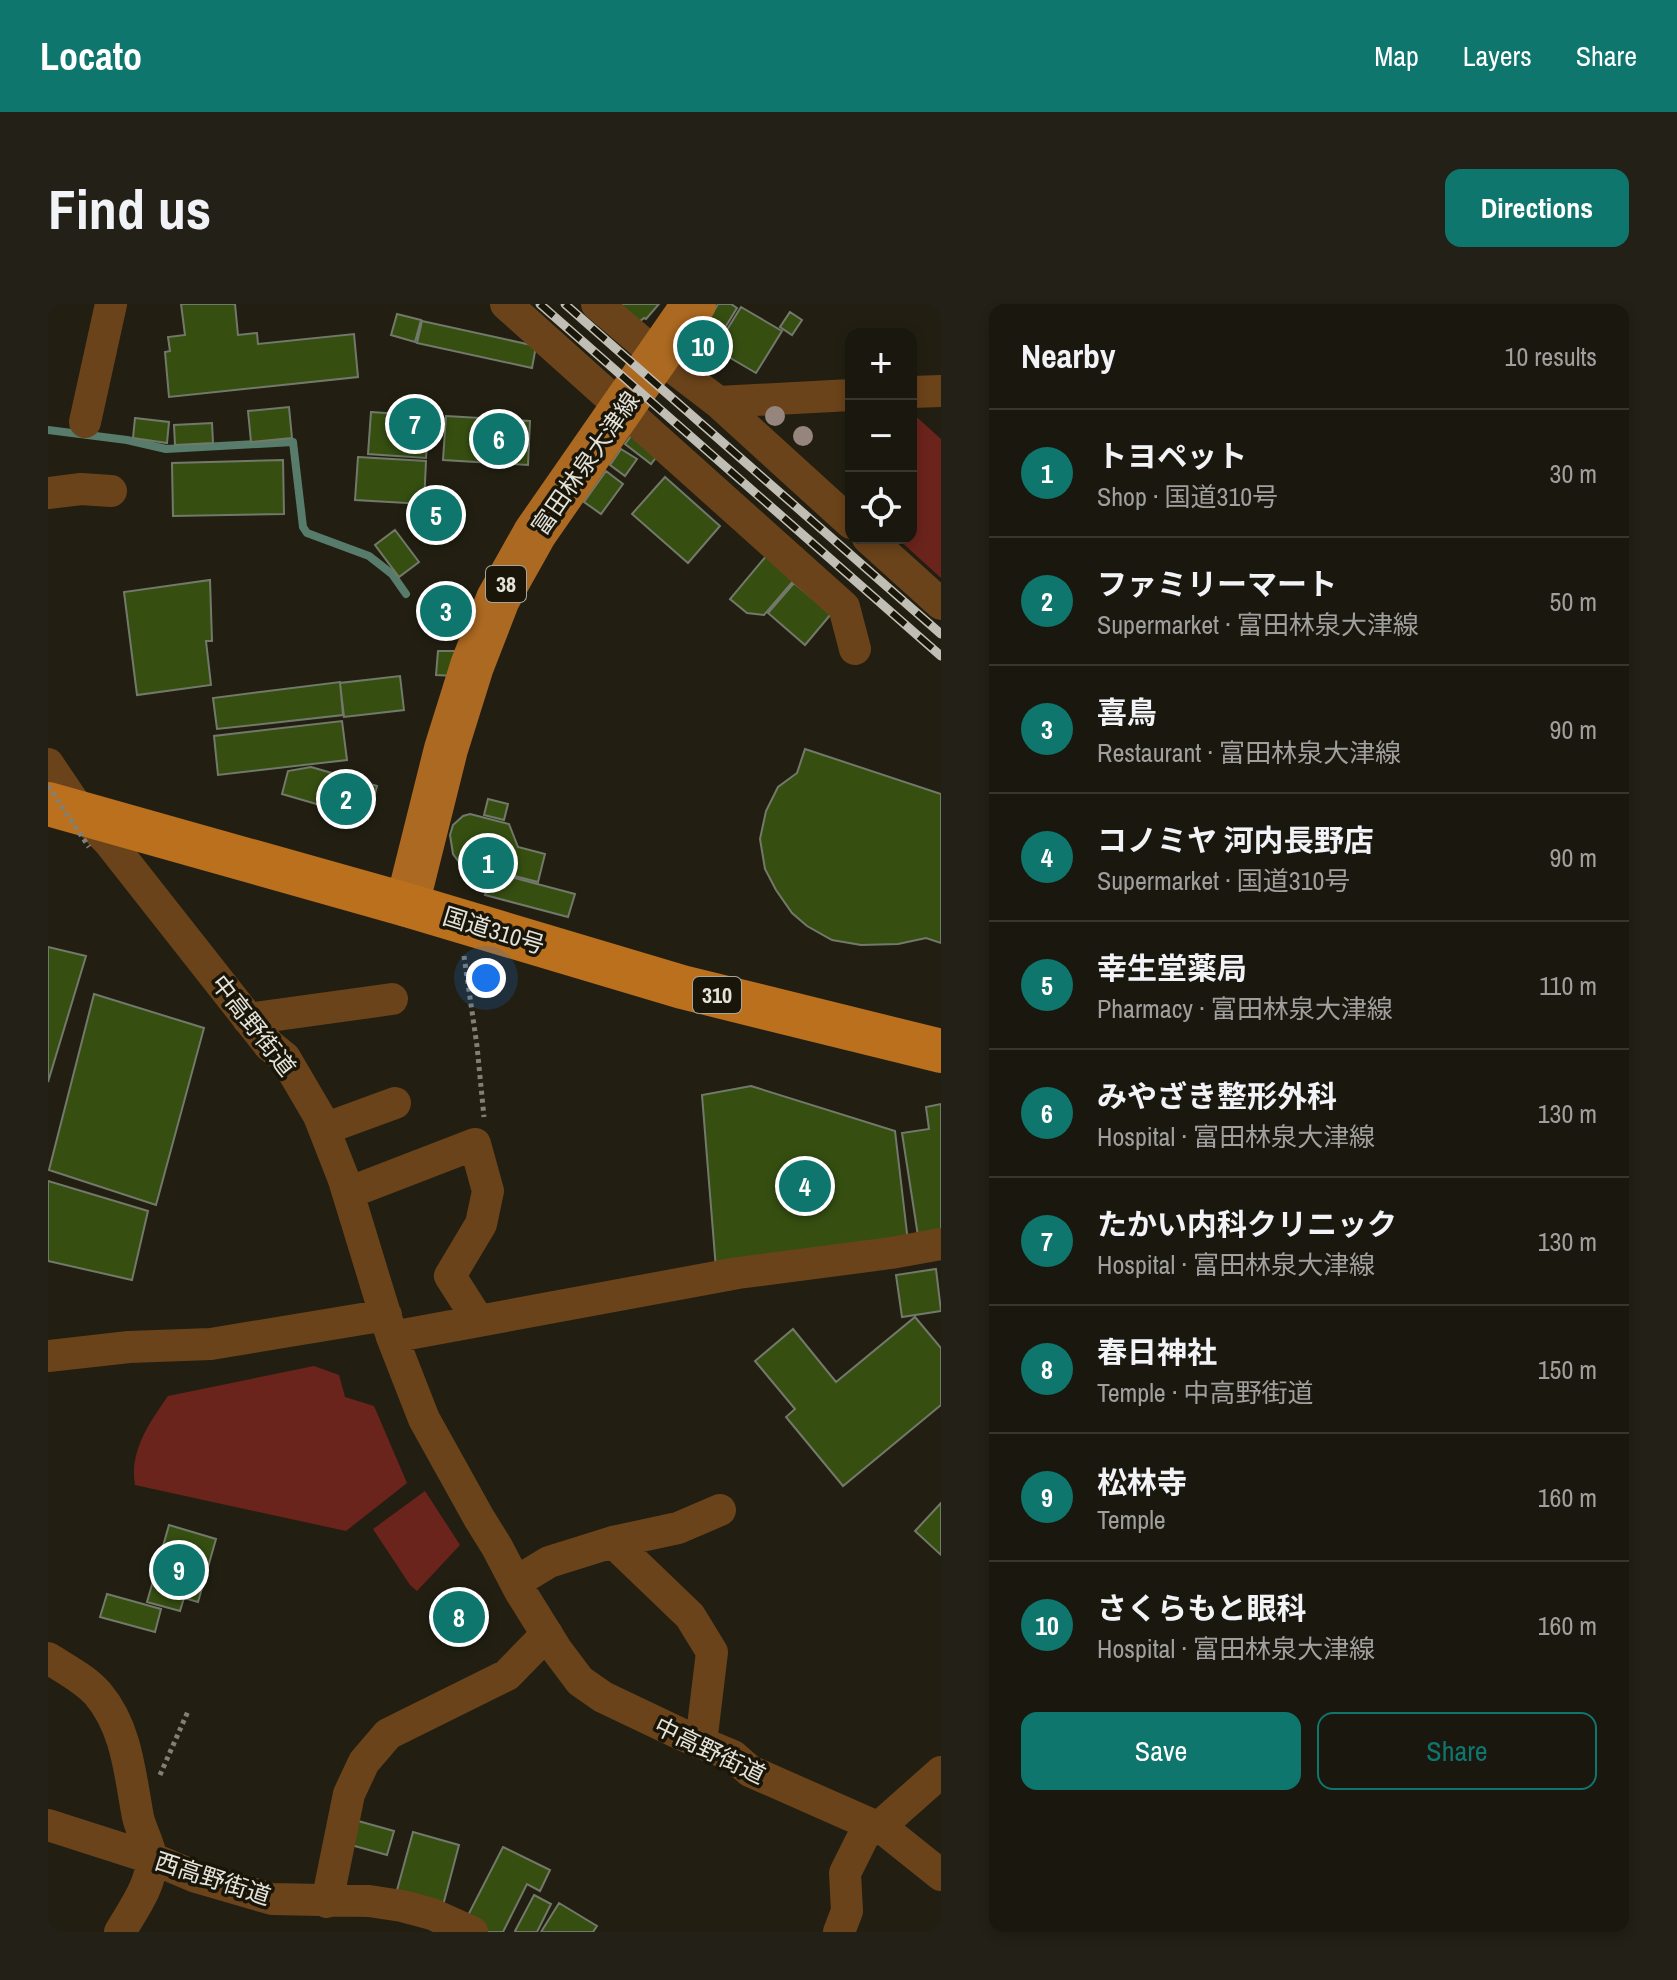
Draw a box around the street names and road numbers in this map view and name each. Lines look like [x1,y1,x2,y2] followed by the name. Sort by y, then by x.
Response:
[524,385,646,541] street label: 富田林泉大津線
[486,566,526,602] road number: 38
[439,899,549,961] street label: 国道310号
[204,968,304,1082] street label: 中高野街道
[693,977,741,1013] road number: 310
[649,1709,771,1791] street label: 中高野街道
[151,1844,275,1912] street label: 西高野街道

